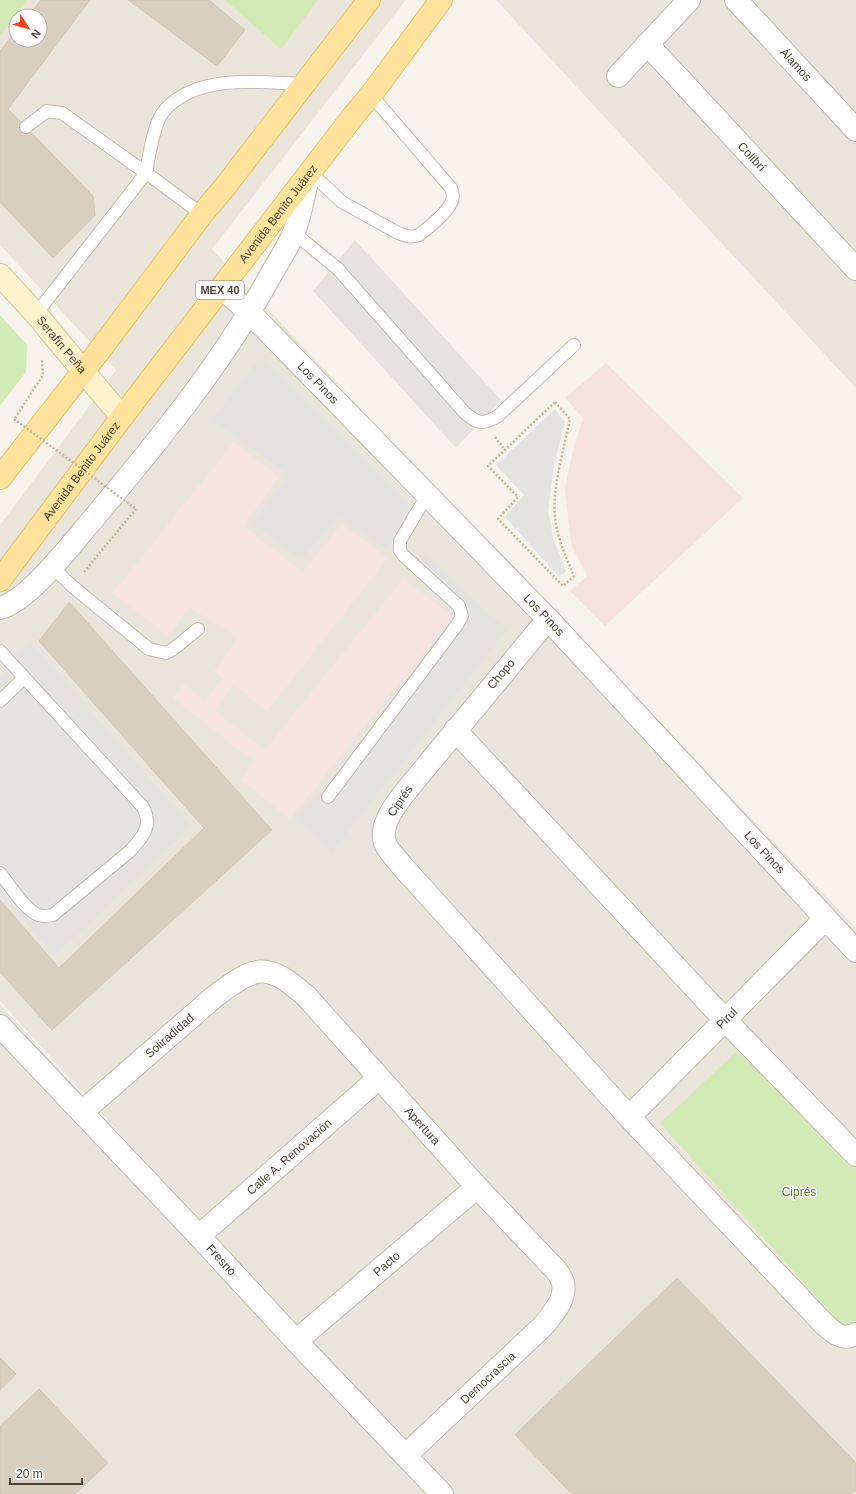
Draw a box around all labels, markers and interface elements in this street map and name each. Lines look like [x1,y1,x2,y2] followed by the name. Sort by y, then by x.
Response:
[8,8,48,48] north arrow
[29,27,43,41] text: N
[777,45,814,84] street label: Álamos
[735,139,769,175] street label: Colibrí
[236,162,320,266] street label: Avenida Benito Juárez
[196,281,244,299] road number: MEX 40
[34,313,89,377] street label: Serafín Peña
[295,359,341,407] street label: Los Pinos
[40,419,123,523] street label: Avenida Benito Juárez
[521,591,567,639] street label: Los Pinos
[484,656,518,692] street label: Chopo
[384,783,416,819] street label: Ciprés
[741,828,788,876] street label: Los Pinos
[713,1005,740,1032] street label: Pirul
[142,1011,197,1061] street label: Soliradidad
[402,1104,443,1148] street label: Apertura
[244,1116,334,1198] street label: Calle A. Renovación
[782,1185,816,1199] park label: Ciprés
[203,1242,239,1279] street label: Fresno
[370,1248,403,1279] street label: Pacto
[458,1349,519,1407] street label: Democrascia
[10,1460,82,1486] scale bar
[16,1467,43,1481] text: 20 m

